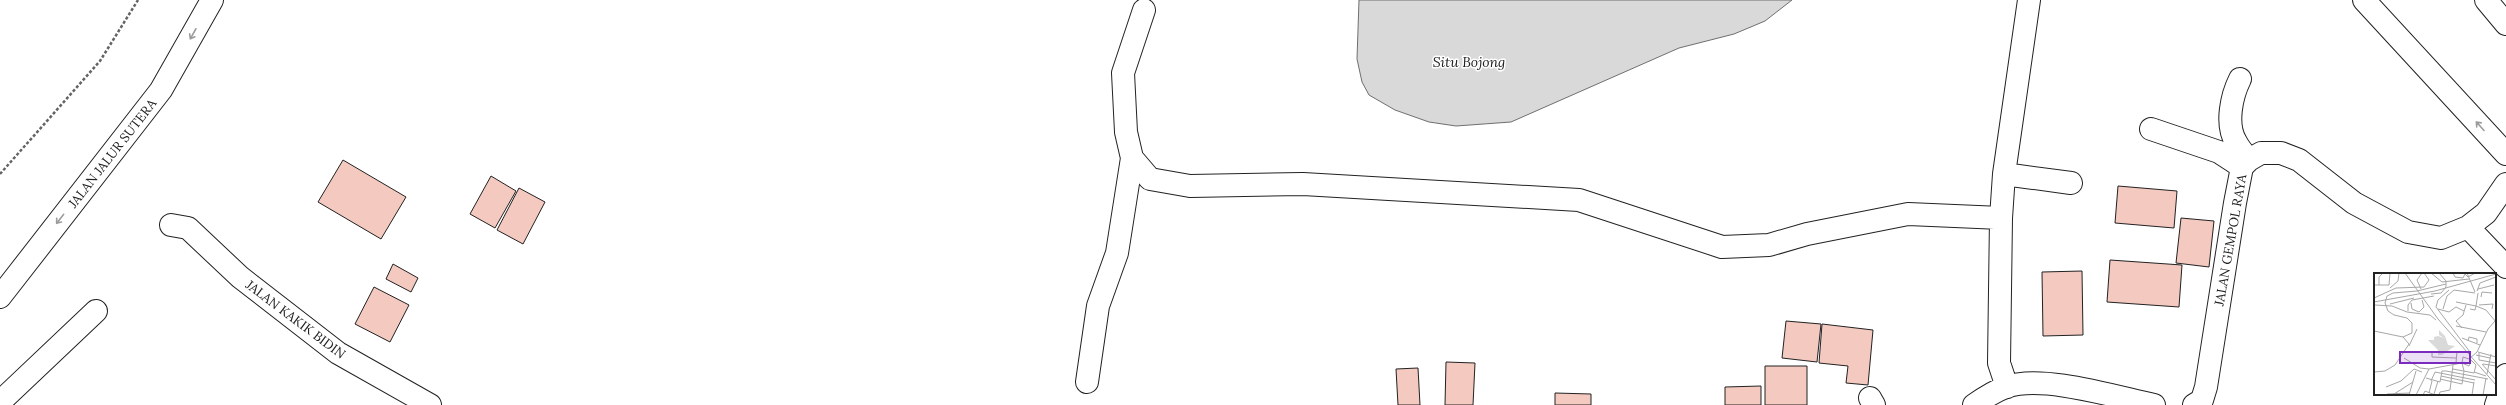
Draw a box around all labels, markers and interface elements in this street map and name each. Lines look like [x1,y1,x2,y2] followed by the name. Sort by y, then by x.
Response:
[188,28,196,40] one-way arrow
[1433,53,1505,71] water label: Situ Bojong
[64,95,161,212] street label: JALAN JALUR SUTERA
[2475,121,2484,131] one-way arrow
[2210,172,2251,308] street label: JALAN GEMPOL RAYA
[56,214,65,225] one-way arrow
[2374,273,2496,395] inset map
[242,276,349,363] street label: JALAN KAKIK BIDIN

